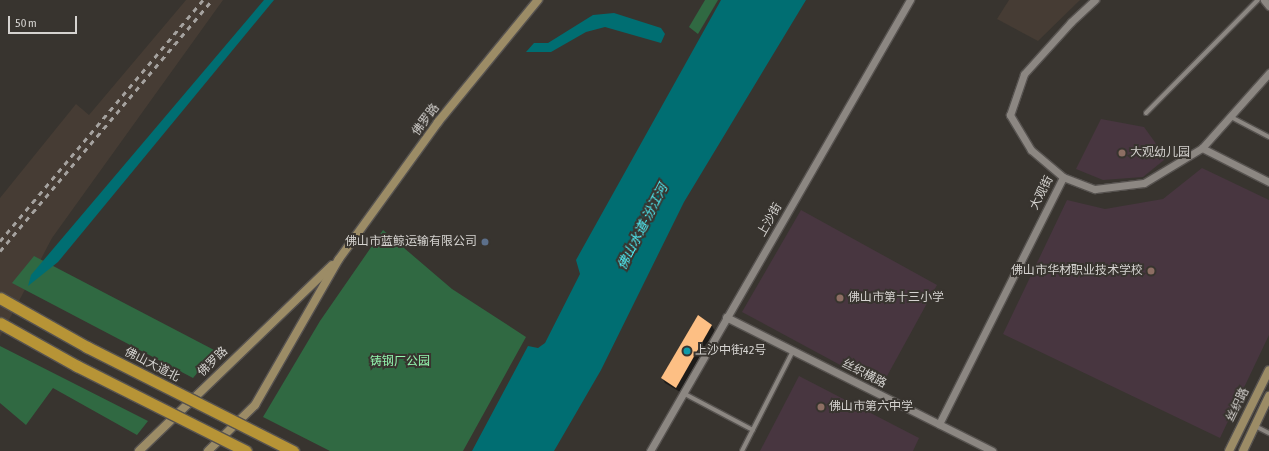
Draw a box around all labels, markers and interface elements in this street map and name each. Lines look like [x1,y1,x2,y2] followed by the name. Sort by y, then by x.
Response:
[10,8,79,34] scale bar
[15,16,37,30] text: 50 m
[409,101,443,139] street label: 佛罗路
[1130,146,1190,160] place label: 大观幼儿园
[1117,148,1127,158] marker: 大观幼儿园
[1027,174,1057,212] street label: 大观街
[615,181,671,273] water label: 佛山水道-汾江河
[755,201,785,239] street label: 上沙街
[345,235,477,249] place label: 佛山市蓝鲸运输有限公司
[480,237,490,247] marker: 佛山市蓝鲸运输有限公司
[1011,264,1143,278] place label: 佛山市华材职业技术学校
[1146,266,1156,276] marker: 佛山市华材职业技术学校
[848,291,944,305] place label: 佛山市第十三小学
[835,293,845,303] marker: 佛山市第十三小学
[195,344,231,380] street label: 佛罗路
[695,344,766,358] place label: 上沙中街42号
[122,345,182,385] street label: 佛山大道北
[682,346,692,356] marker: 上沙中街42号
[370,355,430,369] park label: 铸钢厂公园
[839,357,889,391] street label: 丝织横路
[1224,386,1252,424] street label: 丝织路
[829,400,913,414] place label: 佛山市第六中学
[816,402,826,412] marker: 佛山市第六中学

